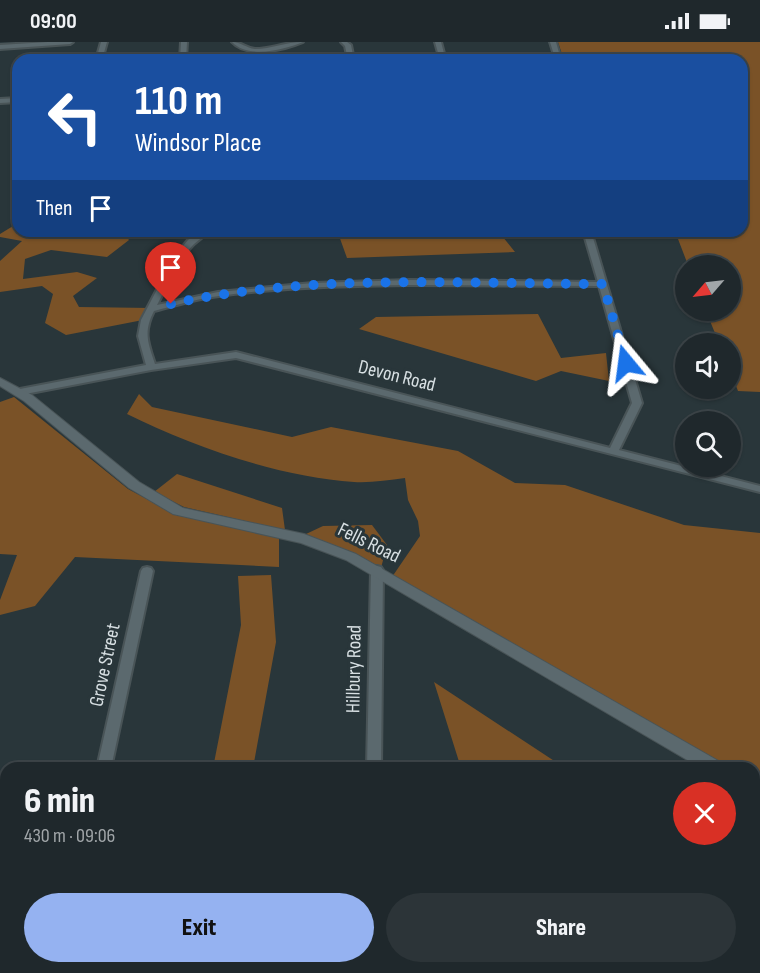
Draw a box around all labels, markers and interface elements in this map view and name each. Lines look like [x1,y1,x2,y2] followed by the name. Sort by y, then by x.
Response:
[30,8,77,35] text: 09:00
[135,76,222,127] text: 110 m
[36,78,114,156] icon: left
[135,127,262,159] text: Windsor Place
[84,192,117,225] icon: arrive
[36,195,72,222] text: Then
[145,242,196,304] pin
[154,251,187,284] icon: arrive
[675,255,741,321] north arrow
[675,255,741,477] map controls
[594,331,658,395] position arrow
[675,333,741,399] button: sound
[356,355,438,397] street label: Devon Road
[675,411,741,477] button: search
[334,518,404,568] street label: Fells Road
[84,621,126,709] street label: Grove Street
[341,625,367,713] street label: Hillbury Road
[24,780,95,823] text: 6 min
[673,782,736,845] button: close
[24,824,115,848] text: 430 m · 09:06
[24,893,374,962] button: Exit
[386,893,736,962] button: Share

